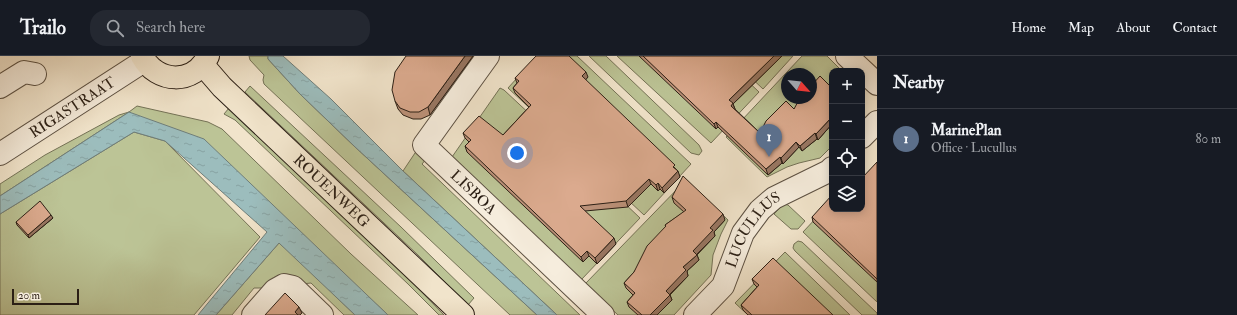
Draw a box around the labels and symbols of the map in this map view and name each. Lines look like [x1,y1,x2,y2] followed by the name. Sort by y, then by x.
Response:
[781,68,817,104] north arrow
[26,73,119,142] street label: RIGASTRAAT
[756,124,782,157] pin: 1
[507,143,527,163] your location
[289,150,374,232] street label: ROUENWEG
[446,166,501,219] street label: LISBOA
[721,187,783,271] street label: LUCULLUS
[12,287,79,306] scale bar

